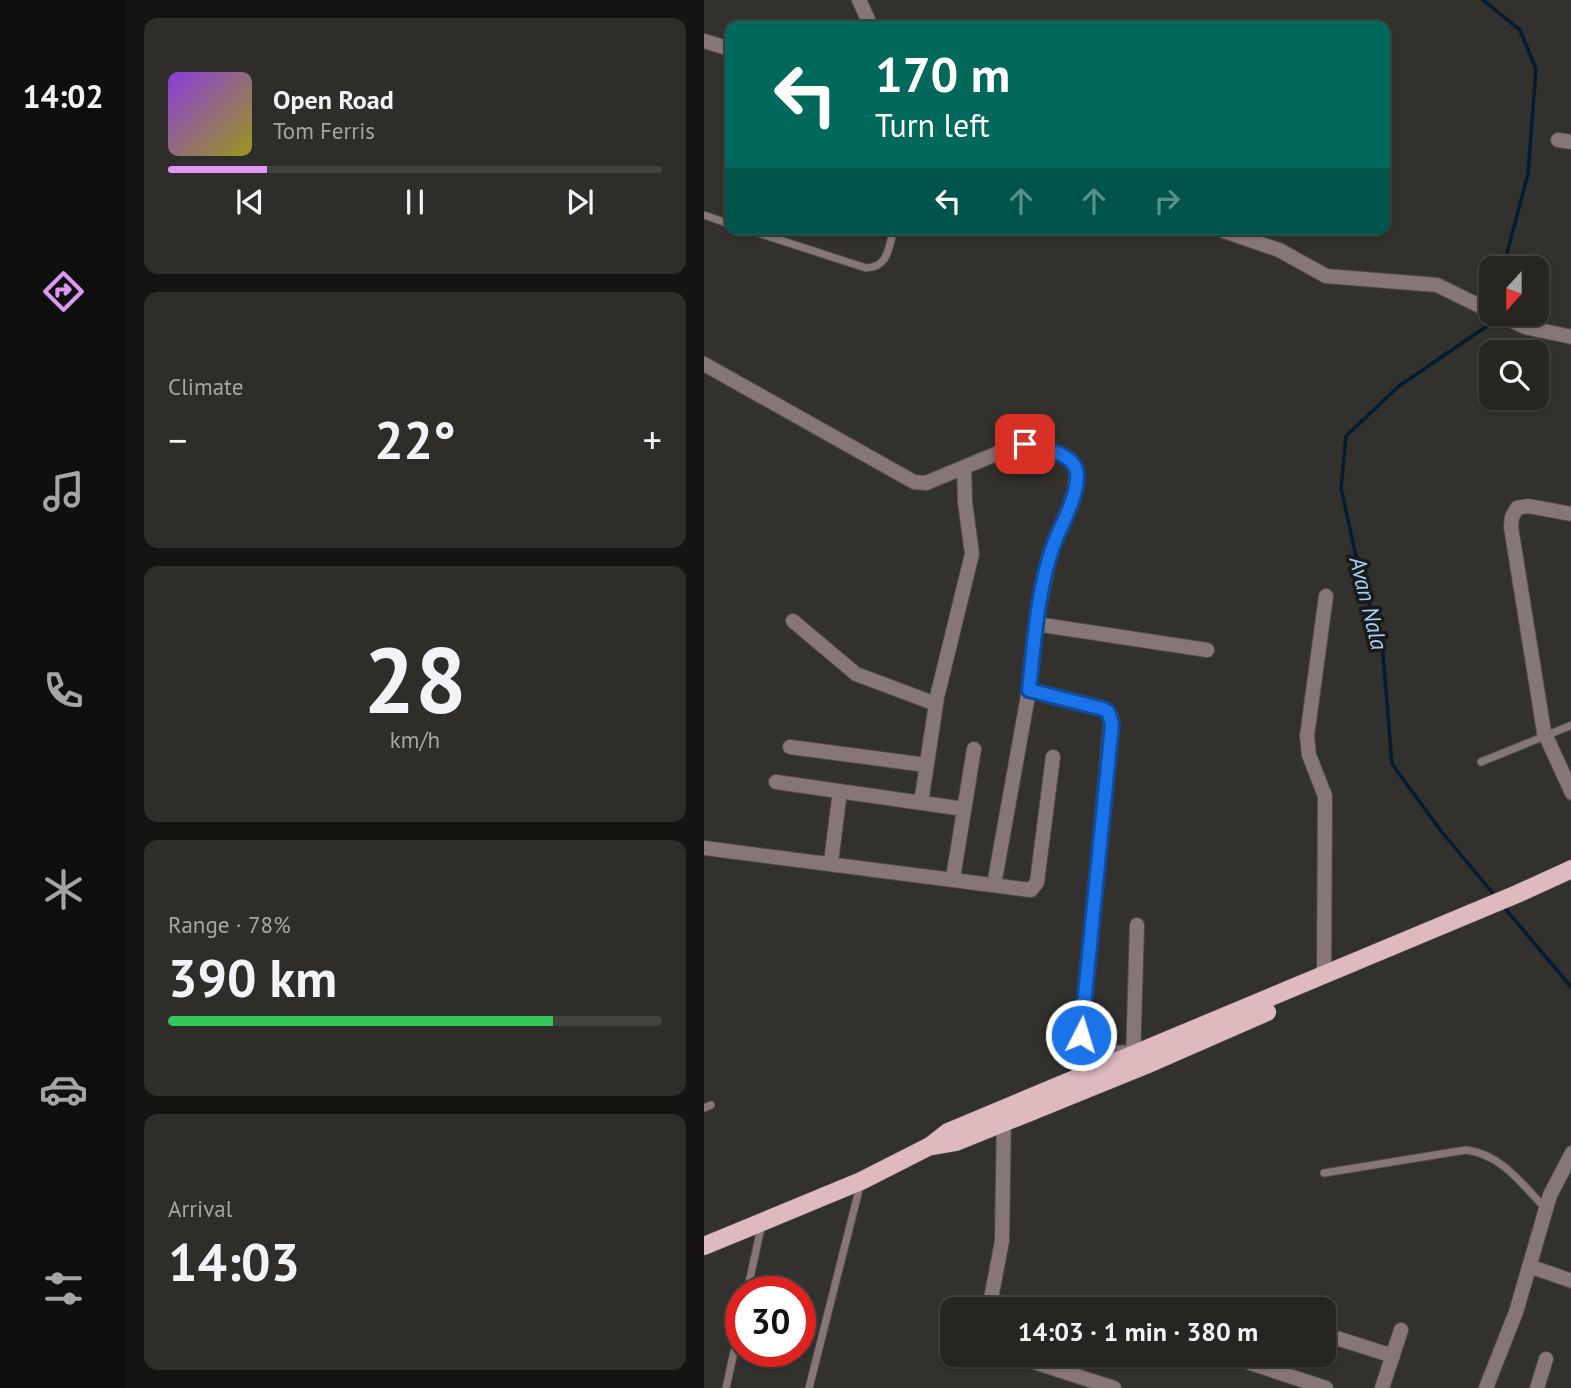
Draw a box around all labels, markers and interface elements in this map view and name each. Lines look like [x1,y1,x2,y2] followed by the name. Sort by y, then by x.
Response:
[875,42,1010,106] text: 170 m
[760,49,851,140] icon: left
[22,75,104,117] text: 14:02
[273,83,394,116] text: Open Road
[875,104,990,146] text: Turn left
[273,116,375,145] text: Tom Ferris
[929,182,967,220] icon: left
[1002,182,1040,220] icon: ahead
[1075,182,1113,220] icon: ahead
[1148,182,1186,220] icon: right
[231,183,269,221] icon: previous
[396,183,434,221] icon: pause
[561,183,599,221] icon: next
[1479,256,1549,326] north arrow
[1479,256,1549,410] map controls
[39,267,88,316] icon: directions
[1479,340,1549,410] button: search
[168,372,243,401] text: Climate
[374,406,456,473] text: 22°
[995,414,1055,474] pin
[168,415,187,464] text: −
[643,415,662,464] text: +
[1006,425,1044,463] icon: arrive
[39,467,88,516] icon: music
[1343,553,1395,652] water label: Avan Nala
[363,620,467,738] text: 28
[39,666,88,715] icon: phone
[390,725,440,754] text: km/h
[39,865,88,914] icon: climate
[168,910,291,939] text: Range · 78%
[168,944,337,1011] text: 390 km
[1044,998,1118,1072] position arrow
[39,1065,88,1114] icon: car
[168,1194,232,1223] text: Arrival
[168,1228,300,1295] text: 14:03
[39,1264,88,1313] icon: filters
[725,1276,816,1367] speed limit sign: 30
[1018,1315,1258,1348] text: 14:03 · 1 min · 380 m

